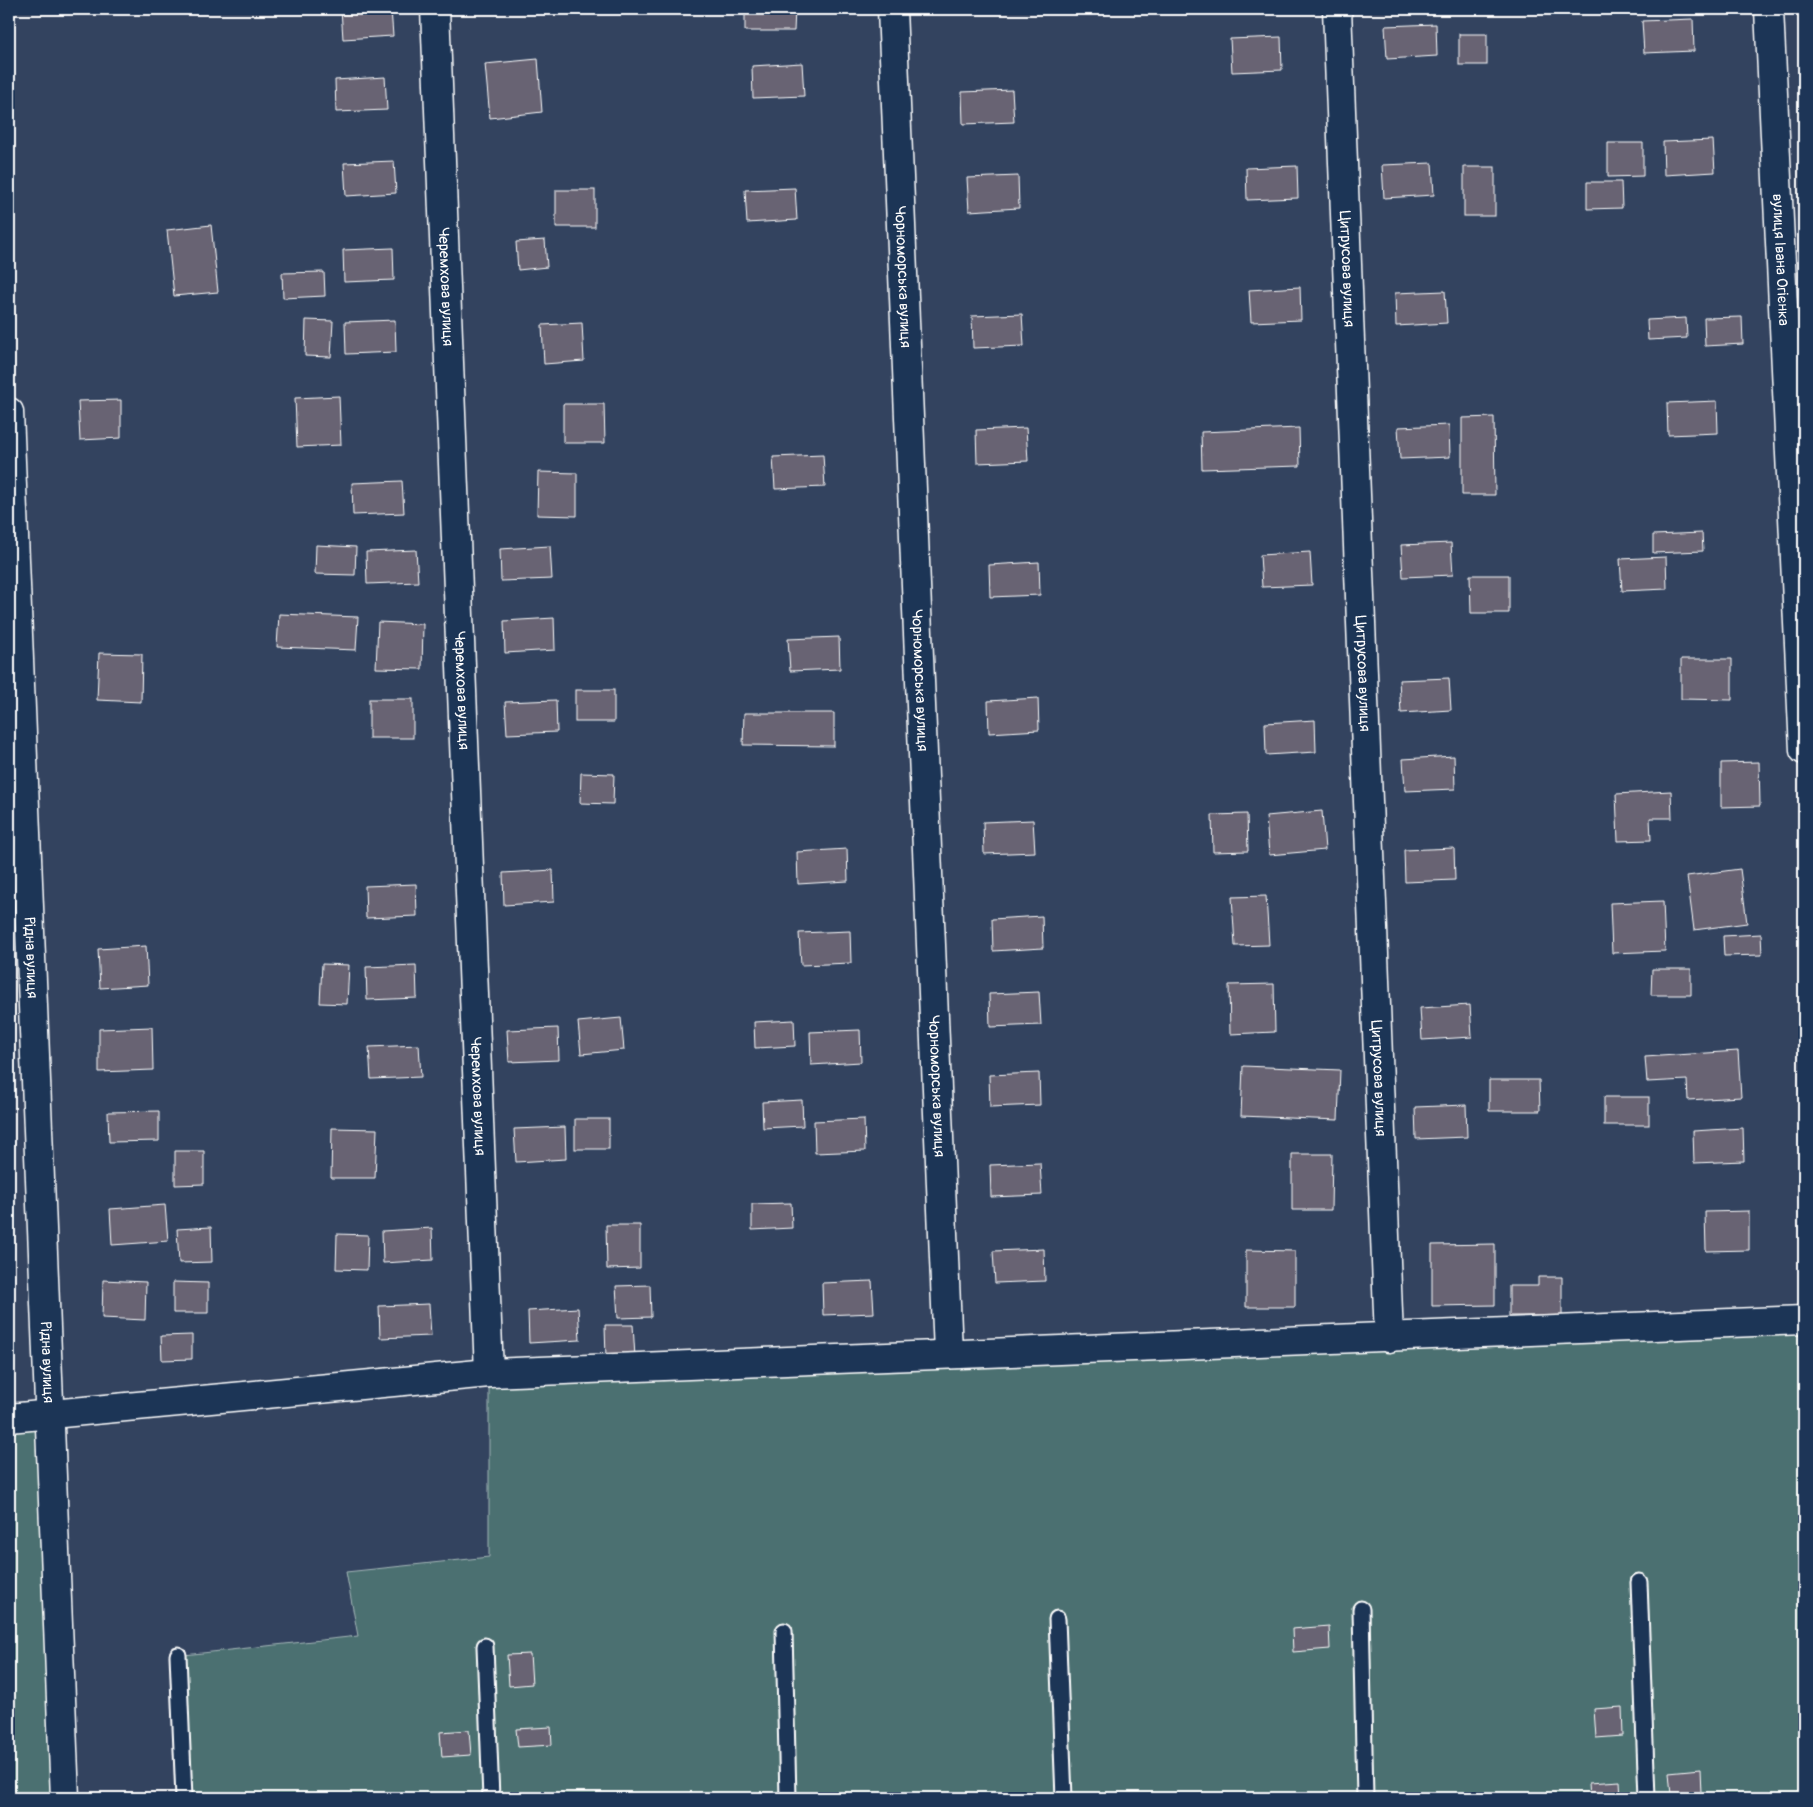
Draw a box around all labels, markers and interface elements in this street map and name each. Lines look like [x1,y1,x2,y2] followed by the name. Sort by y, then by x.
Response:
[1768,193,1793,326] street label: вулиця Івана Огієнка
[890,205,915,348] street label: Чорноморська вулиця
[1335,210,1358,327] street label: Цитрусова вулиця
[434,227,457,347] street label: Черемхова вулиця
[907,609,932,752] street label: Чорноморська вулиця
[1351,615,1374,732] street label: Цитрусова вулиця
[450,631,473,750] street label: Черемхова вулиця
[19,916,42,999] street label: Рідна вулиця
[924,1015,949,1157] street label: Чорноморська вулиця
[1367,1020,1390,1137] street label: Цитрусова вулиця
[466,1036,489,1156] street label: Черемхова вулиця
[36,1321,58,1403] street label: Рідна вулиця

